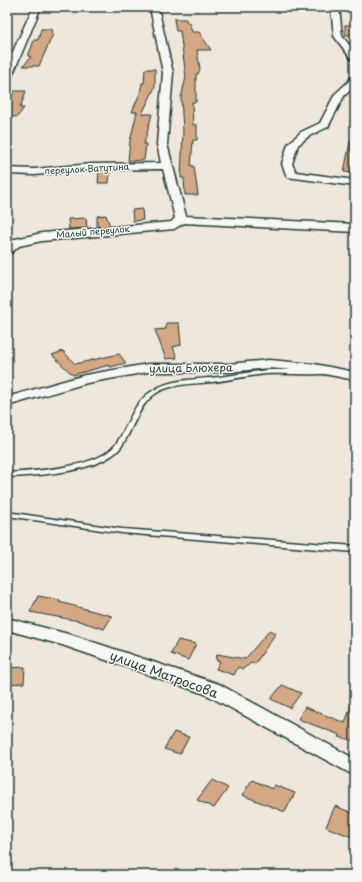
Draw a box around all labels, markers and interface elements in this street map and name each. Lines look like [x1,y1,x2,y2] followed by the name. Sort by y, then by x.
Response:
[44,159,130,177] street label: переулок Ватутина
[56,221,131,241] street label: Малый переулок
[149,358,233,377] street label: улица Блюхера
[107,645,222,702] street label: улица Матросова

